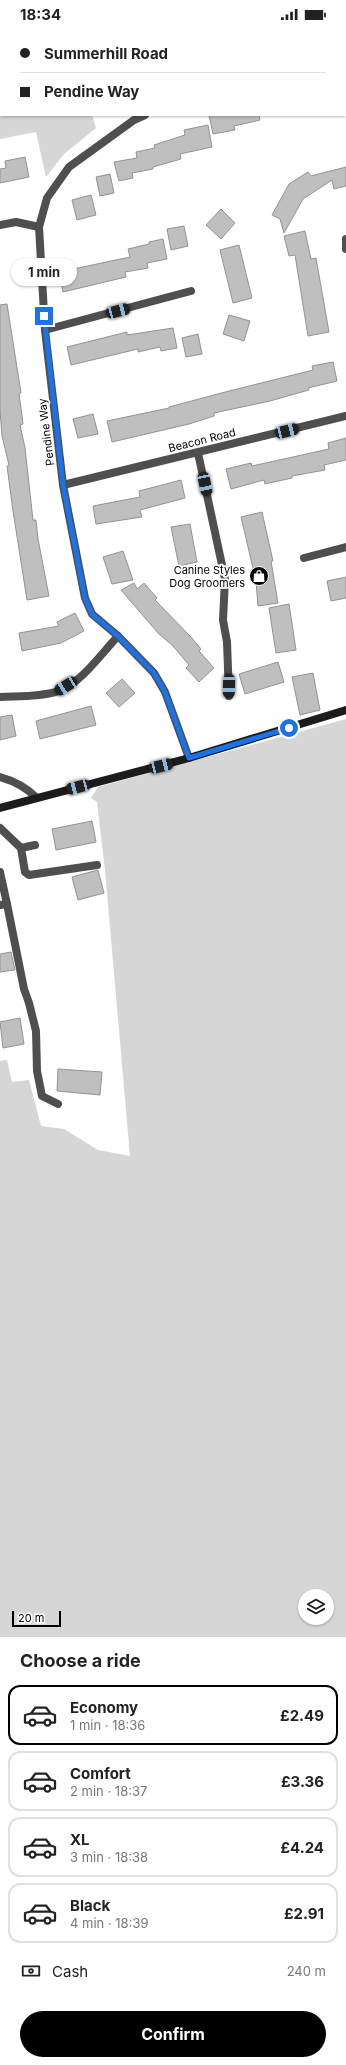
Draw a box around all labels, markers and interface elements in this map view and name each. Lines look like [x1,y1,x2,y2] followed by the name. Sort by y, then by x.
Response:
[20,5,61,24] text: 18:34
[44,44,168,63] text: Summerhill Road
[44,82,139,101] text: Pendine Way
[11,258,77,286] callout: 1 min
[28,264,60,280] text: 1 min
[105,302,131,320] car
[35,307,53,325] route end
[35,398,57,466] street label: Pendine Way
[274,422,300,440] car
[167,425,237,455] street label: Beacon Road
[197,471,213,497] car
[169,563,245,590] place label: Canine Styles Dog Groomers
[248,565,270,587] shop icon: Canine Styles Dog Groomers
[223,674,235,698] car
[53,675,79,697] car
[280,719,298,737] route start
[148,757,174,775] car
[65,778,91,796] car
[298,1589,334,1625] map controls
[298,1589,334,1625] button: layers
[12,1609,61,1628] scale bar
[18,1611,44,1625] text: 20 m
[20,1650,141,1671] text: Choose a ride
[22,1697,58,1733] icon: car
[70,1698,138,1717] text: Economy
[280,1706,324,1725] text: £2.49
[70,1717,145,1733] text: 1 min · 18:36
[22,1763,58,1799] icon: car
[70,1764,131,1783] text: Comfort
[281,1772,324,1791] text: £3.36
[70,1783,147,1799] text: 2 min · 18:37
[22,1829,58,1865] icon: car
[70,1830,90,1849] text: XL
[280,1838,324,1857] text: £4.24
[70,1849,148,1865] text: 3 min · 18:38
[22,1895,58,1931] icon: car
[70,1896,110,1915] text: Black
[284,1904,324,1923] text: £2.91
[70,1915,149,1931] text: 4 min · 18:39
[20,1960,42,1982] icon: cash
[52,1962,88,1981] text: Cash
[287,1963,326,1979] text: 240 m
[20,2011,326,2057] button: Confirm

